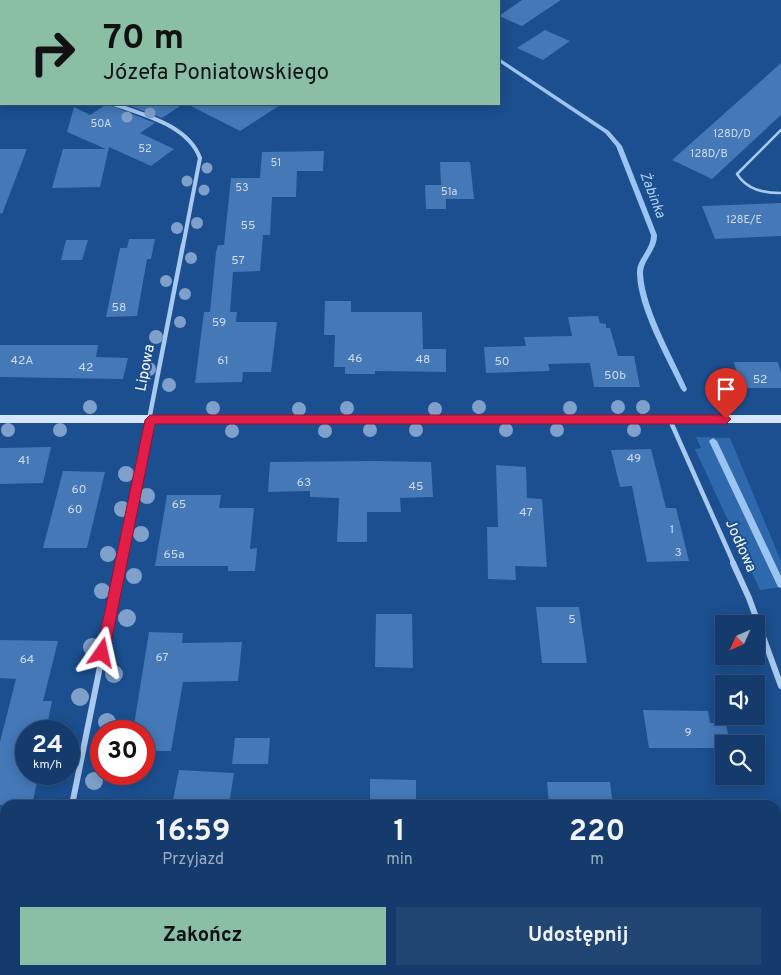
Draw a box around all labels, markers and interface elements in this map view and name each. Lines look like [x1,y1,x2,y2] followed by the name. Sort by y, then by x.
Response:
[103,17,184,61] text: 70 m
[20,20,85,85] icon: right
[103,60,329,87] text: Józefa Poniatowskiego
[90,117,112,131] house number: 50A
[713,127,751,141] house number: 128D/D
[138,142,152,156] house number: 52
[690,147,728,161] house number: 128D/B
[271,156,281,170] house number: 51
[635,169,670,221] water label: Żabinka
[235,181,249,195] house number: 53
[441,185,457,199] house number: 51a
[726,213,762,227] house number: 128E/E
[241,218,255,234] house number: 55
[231,253,245,269] house number: 57
[112,300,126,316] house number: 58
[212,315,226,331] house number: 59
[132,343,160,393] street label: Lipowa
[348,351,362,367] house number: 46
[416,352,430,368] house number: 48
[11,353,33,369] house number: 42A
[217,353,229,369] house number: 61
[494,354,510,370] house number: 50
[79,360,93,376] house number: 42
[604,368,626,384] house number: 50b
[705,368,747,419] pin
[753,372,767,388] house number: 52
[712,375,740,403] icon: arrive
[627,451,641,467] house number: 49
[18,453,30,469] house number: 41
[297,475,311,491] house number: 63
[409,479,423,495] house number: 45
[72,482,86,498] house number: 60
[172,497,186,513] house number: 65
[68,502,82,518] house number: 60
[519,505,533,521] house number: 47
[720,517,760,575] street label: Jodłowa
[670,522,674,538] house number: 1
[674,545,682,561] house number: 3
[164,547,184,563] house number: 65a
[568,612,576,628] house number: 5
[715,615,765,665] north arrow
[715,615,765,785] map controls
[75,626,127,678] position arrow
[155,650,169,666] house number: 67
[20,652,34,668] house number: 64
[715,675,765,725] button: sound
[90,720,155,785] speed limit sign: 30
[684,725,692,741] house number: 9
[32,730,63,762] text: 24
[715,735,765,785] button: search
[33,757,62,773] text: km/h
[156,814,230,851] text: 16:59
[394,814,406,851] text: 1
[569,814,625,851] text: 220
[162,850,224,870] text: Przyjazd
[386,850,413,870] text: min
[590,850,604,870] text: m
[20,907,386,965] button: Zakończ
[396,907,761,965] button: Udostępnij

